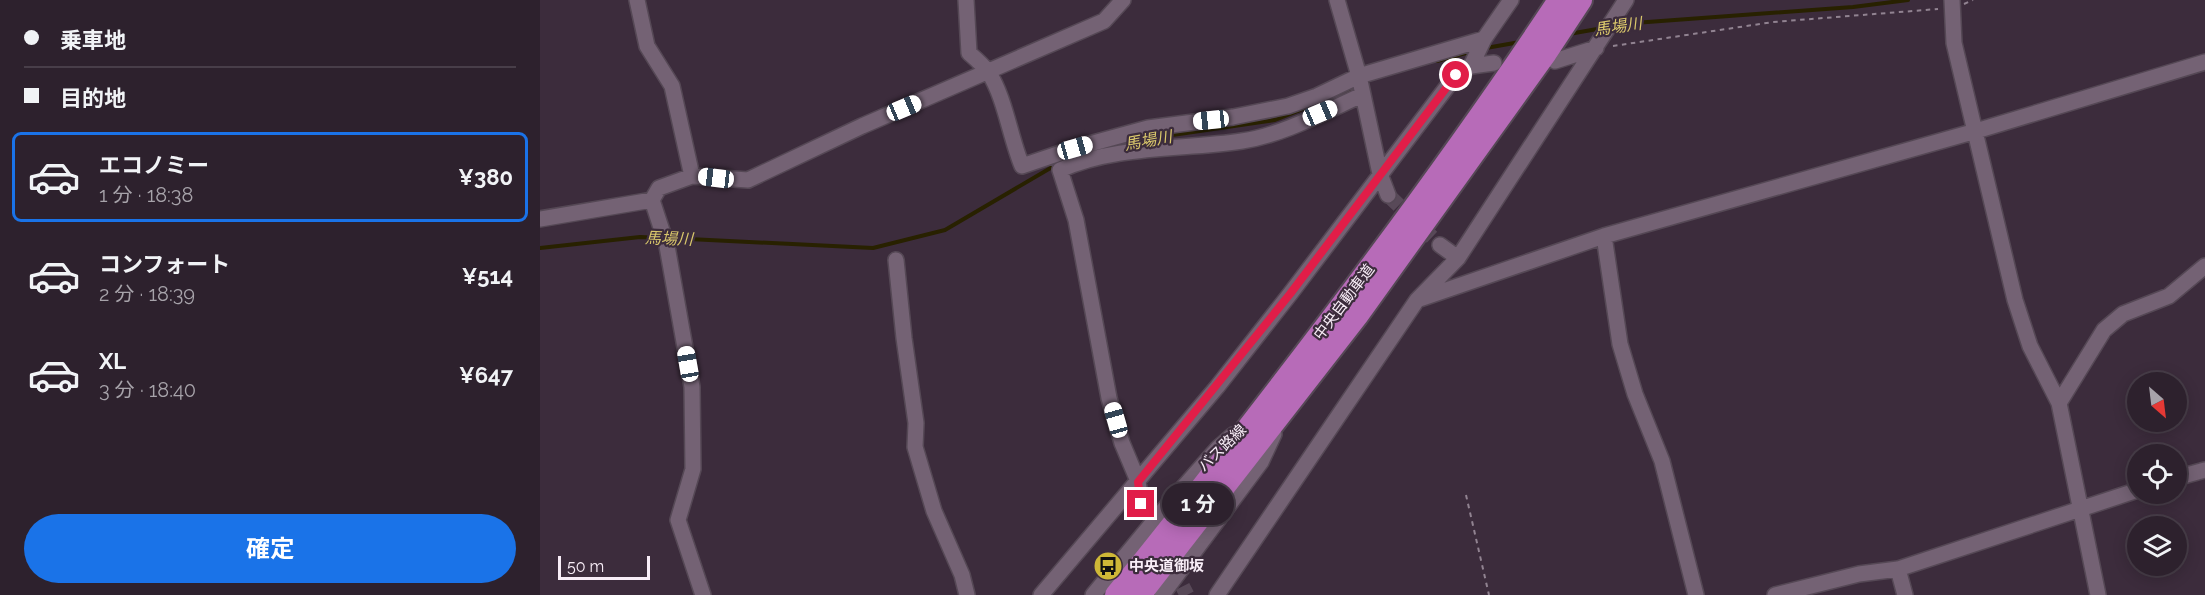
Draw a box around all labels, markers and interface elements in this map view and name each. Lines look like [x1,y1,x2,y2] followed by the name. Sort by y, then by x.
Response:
[1593,13,1645,39] water label: 馬場川
[60,27,126,53] text: 乗車地
[1442,61,1469,88] route start
[60,85,126,111] text: 目的地
[884,93,924,123] car
[1300,98,1340,128] car
[1192,109,1230,131] car
[1123,127,1175,154] water label: 馬場川
[1055,134,1095,162] car
[27,150,81,204] icon: car
[99,152,209,178] text: エコノミー
[458,164,513,190] text: ¥380
[697,167,735,189] car
[99,183,193,207] text: 1 分 · 18:38
[645,228,695,249] water label: 馬場川
[27,249,81,303] icon: car
[99,251,230,277] text: コンフォート
[1310,261,1378,343] street label: 中央自動車道
[462,263,513,289] text: ¥514
[99,282,195,306] text: 2 分 · 18:39
[676,345,700,383] car
[27,348,81,402] icon: car
[99,348,126,374] text: XL
[459,362,513,388] text: ¥647
[2127,372,2187,432] north arrow
[2127,372,2187,576] map controls
[99,378,196,402] text: 3 分 · 18:40
[1102,400,1130,440] car
[1194,421,1250,475] street label: バス路線
[2127,444,2187,504] button: locate
[1162,483,1234,525] callout: 1 分
[1127,490,1154,517] route end
[1181,492,1215,516] text: 1 分
[24,514,516,583] button: 確定
[2127,516,2187,576] button: layers
[1092,550,1124,582] bus stop icon: 中央道御坂
[558,553,650,580] scale bar
[567,557,604,576] text: 50 m
[1129,557,1204,575] place label: 中央道御坂

